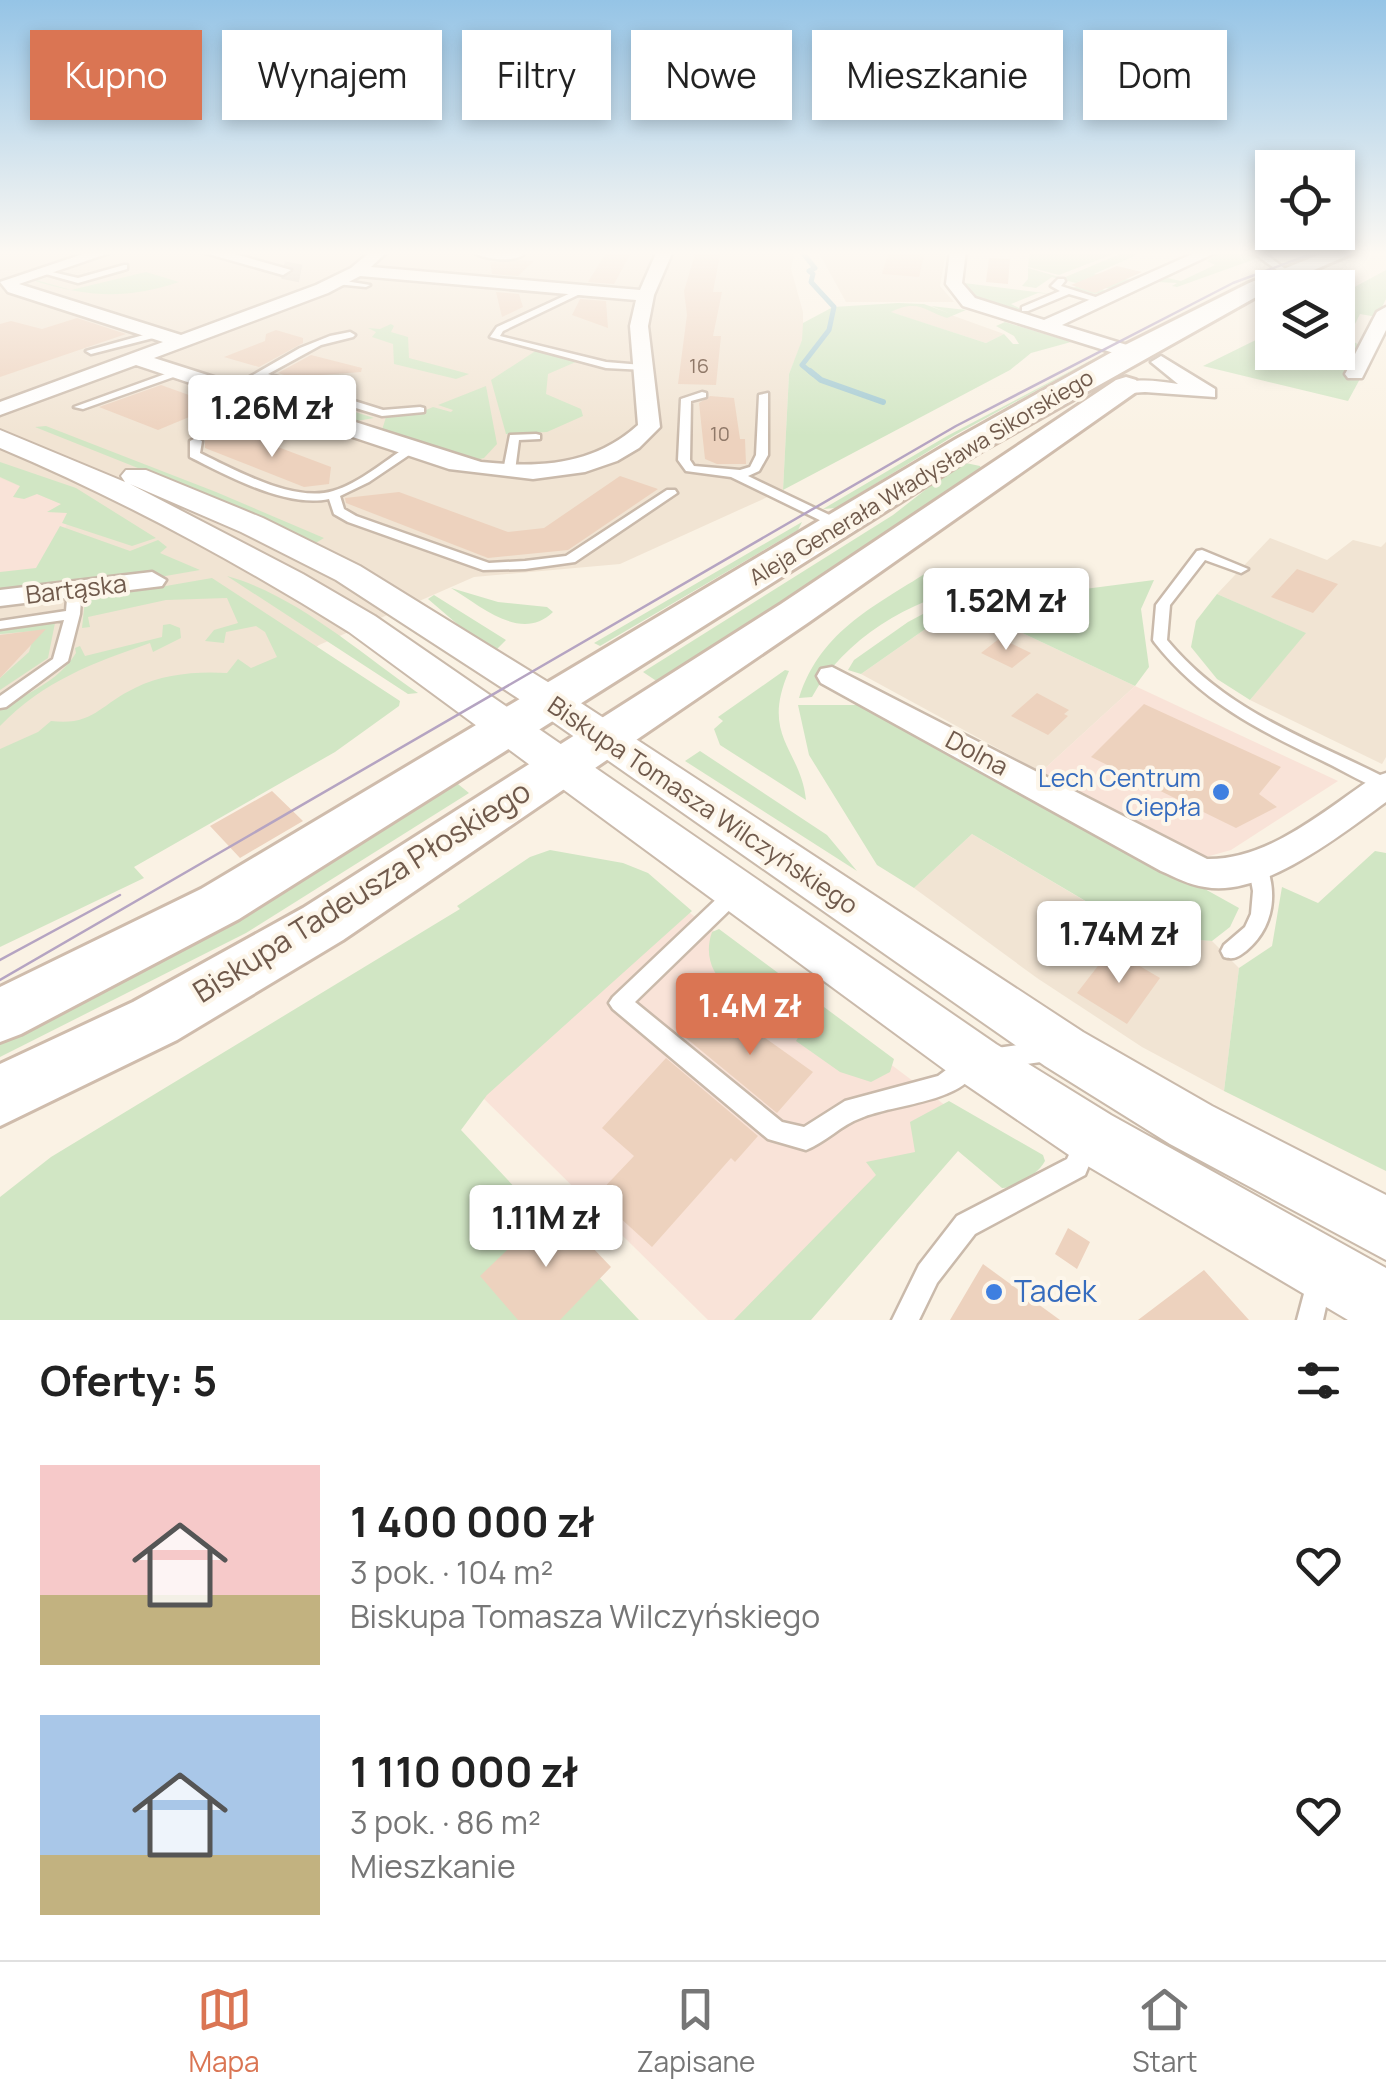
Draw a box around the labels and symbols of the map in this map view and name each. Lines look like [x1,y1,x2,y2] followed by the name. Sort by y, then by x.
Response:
[689,352,709,379] house number: 16
[743,362,1099,592] street label: Aleja Generała Władysława Sikorskiego
[169,375,375,460] pin: 1.26M zł
[710,420,730,447] house number: 10
[23,565,128,612] street label: Bartąska
[903,568,1109,653] pin: 1.52M zł
[541,687,865,922] street label: Biskupa Tomasza Wilczyńskiego
[940,722,1015,784] street label: Dolna
[1038,760,1201,824] place label: Lech Centrum Ciepła
[185,770,538,1012] street label: Biskupa Tadeusza Płoskiego
[1210,781,1232,803] marker: Lech Centrum Ciepła
[1016,901,1222,986] pin: 1.74M zł
[658,973,842,1058] pin: 1.4M zł
[443,1185,649,1270] pin: 1.11M zł
[1014,1270,1098,1311] place label: Tadek
[983,1281,1005,1303] marker: Tadek

